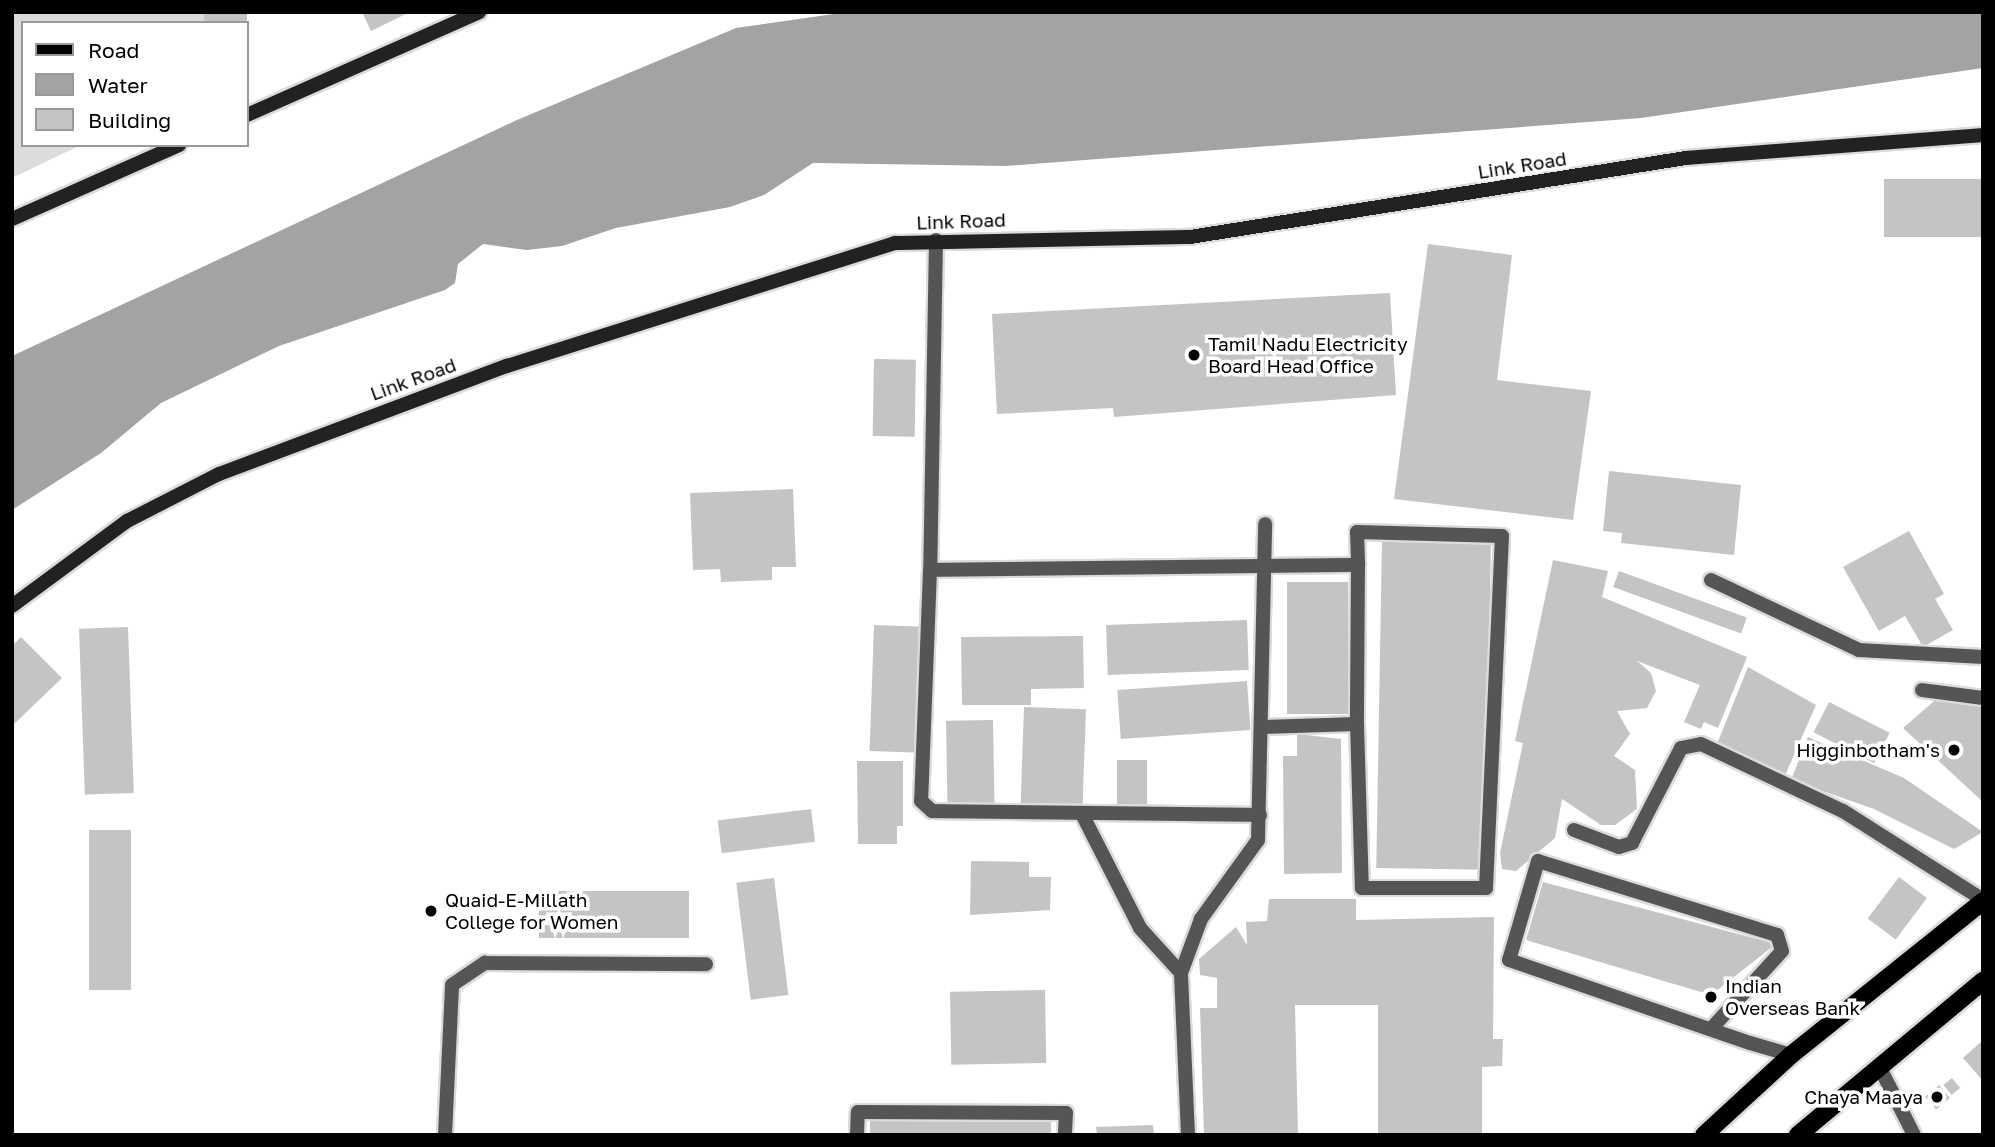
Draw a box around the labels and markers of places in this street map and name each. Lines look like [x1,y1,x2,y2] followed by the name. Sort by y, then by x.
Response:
[1208,333,1408,377] place label: Tamil Nadu Electricity Board Head Office
[1186,347,1202,363] marker: Tamil Nadu Electricity Board Head Office
[1796,739,1940,761] place label: Higginbotham's
[1946,742,1962,758] marker: Higginbotham's
[445,889,618,933] place label: Quaid-E-Millath College for Women
[423,903,439,919] marker: Quaid-E-Millath College for Women
[1725,975,1860,1019] place label: Indian Overseas Bank
[1703,989,1719,1005] marker: Indian Overseas Bank
[1804,1086,1923,1108] place label: Chaya Maaya
[1929,1089,1945,1105] marker: Chaya Maaya

